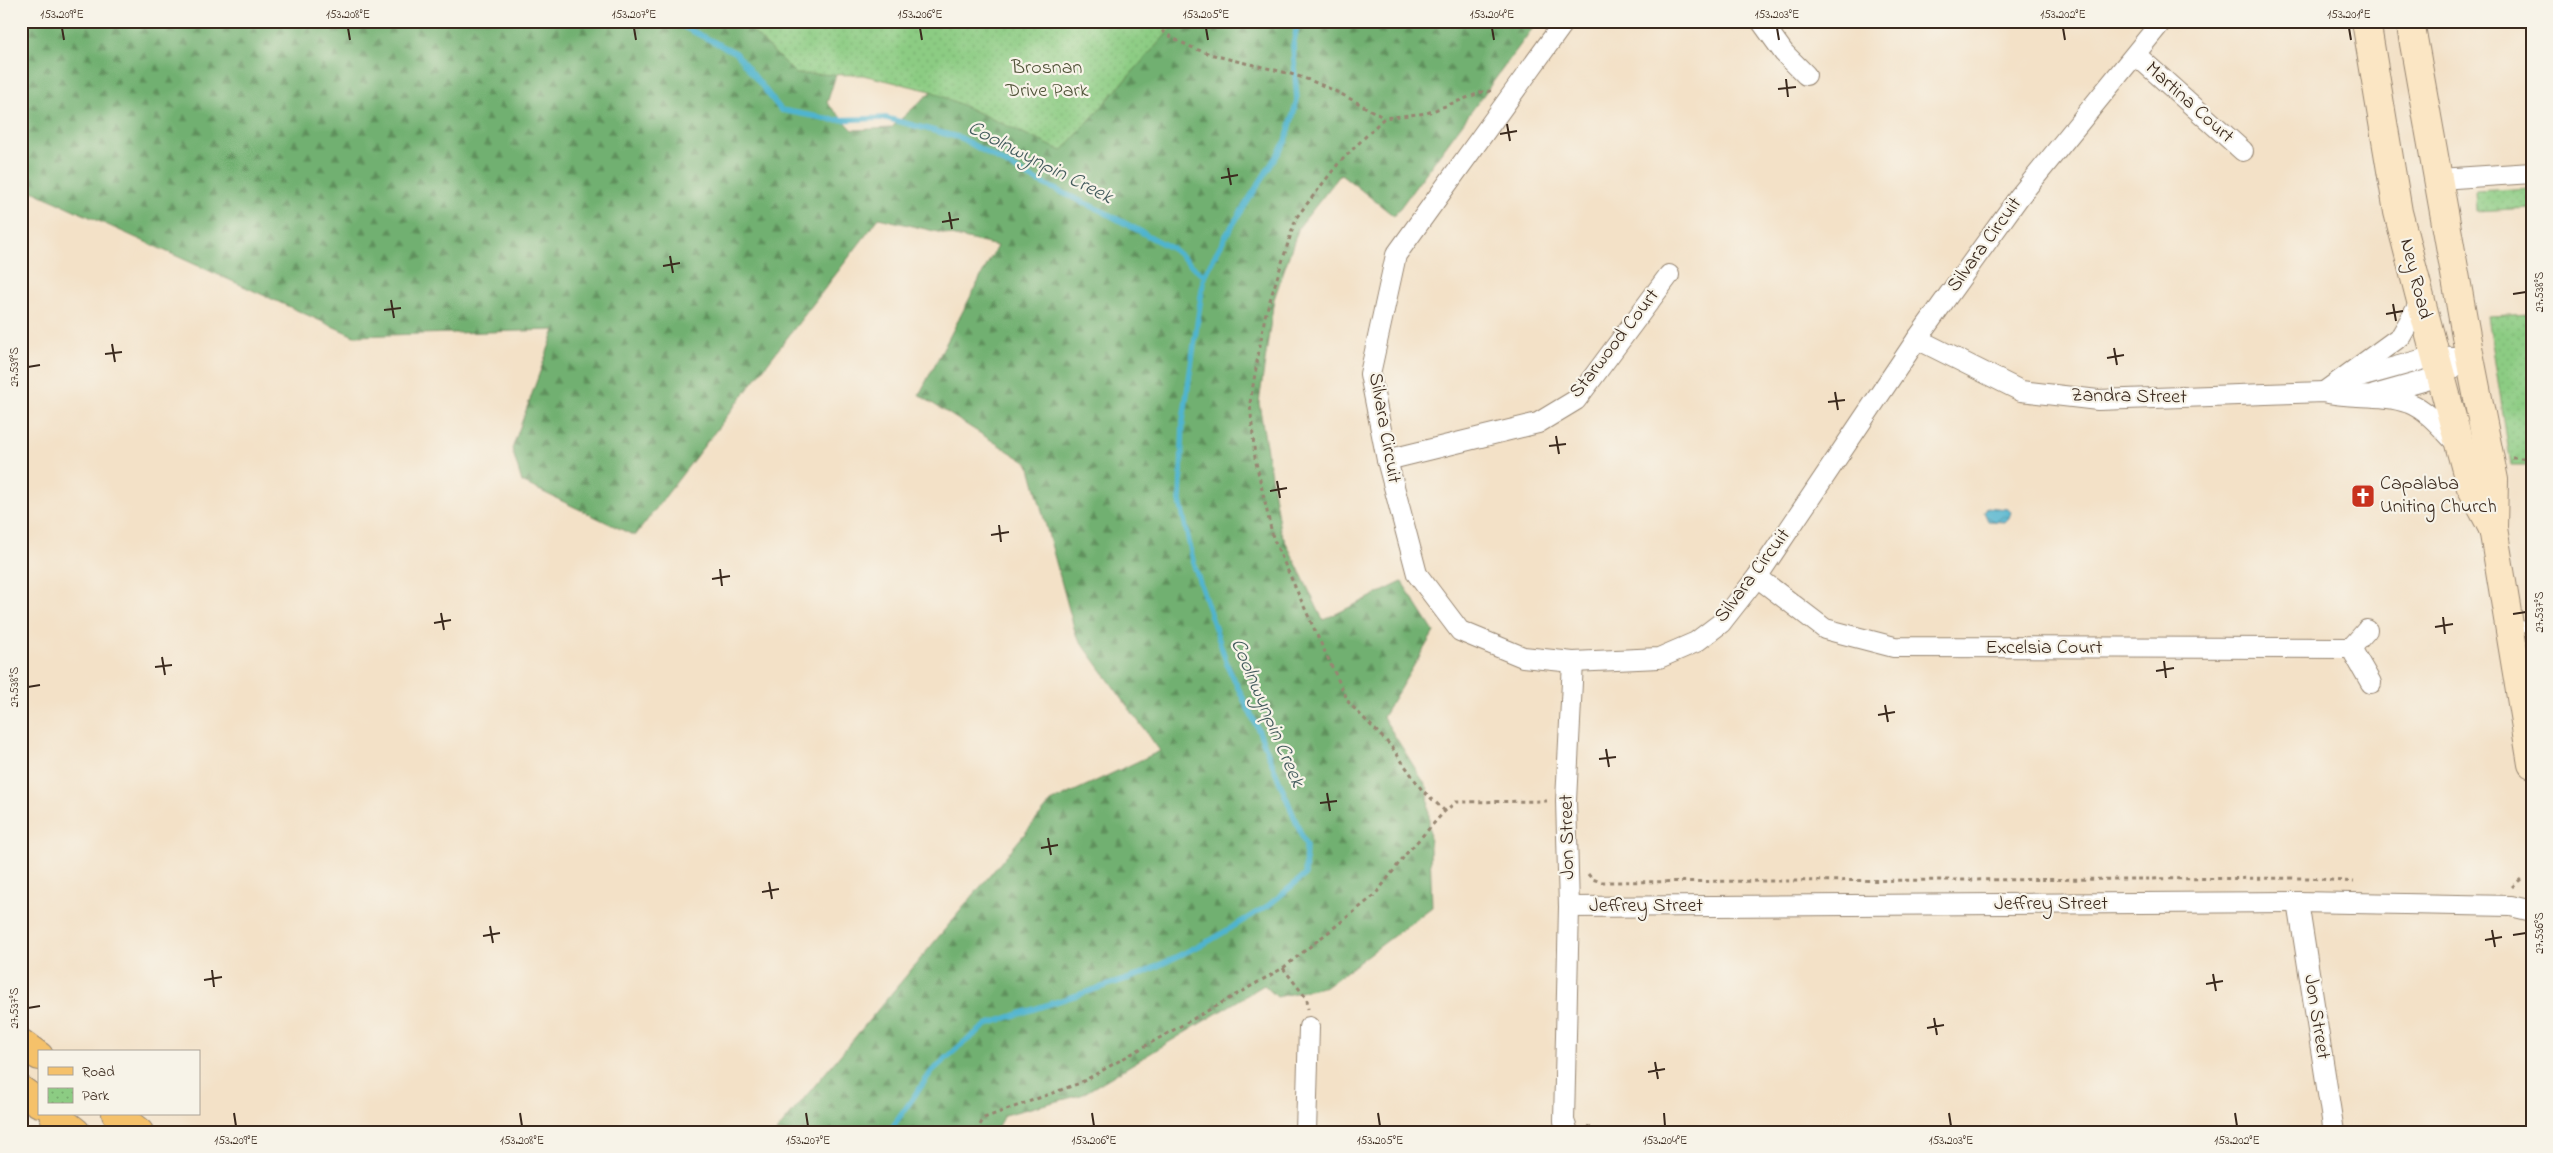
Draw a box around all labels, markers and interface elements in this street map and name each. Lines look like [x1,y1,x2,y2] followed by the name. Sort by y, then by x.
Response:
[40,6,84,24] text: 153.209°E
[326,6,370,24] text: 153.208°E
[612,6,656,24] text: 153.207°E
[897,6,943,24] text: 153.206°E
[1183,6,1229,24] text: 153.205°E
[1470,6,1514,24] text: 153.204°E
[1755,6,1799,24] text: 153.203°E
[2040,6,2086,24] text: 153.202°E
[2327,6,2371,24] text: 153.201°E
[1005,54,1089,106] park label: Brosnan Drive Park
[2138,55,2240,151] street label: Martina Court
[962,113,1118,213] water label: Coolnwynpin Creek
[1940,191,2030,299] street label: Silvara Circuit
[2391,236,2439,322] street label: Ney Road
[2531,271,2549,312] text: 27.538°S
[1563,283,1667,405] street label: Starwood Court
[6,347,24,387] text: 27.539°S
[1360,370,1408,486] street label: Silvara Circuit
[2071,381,2187,413] street label: Zandra Street
[2380,470,2497,523] place label: Capalaba Uniting Church
[2350,483,2376,509] church icon: Capalaba Uniting Church
[1708,522,1798,629] street label: Silvara Circuit
[2531,591,2549,633] text: 27.537°S
[1222,634,1312,793] water label: Coolnwynpin Creek
[1986,634,2103,663] street label: Excelsia Court
[6,666,24,707] text: 27.538°S
[1553,794,1583,880] street label: Jon Street
[1994,890,2108,919] street label: Jeffrey Street
[1589,892,1703,921] street label: Jeffrey Street
[2531,912,2549,954] text: 27.536°S
[2295,973,2337,1062] street label: Jon Street
[6,987,24,1029] text: 27.537°S
[38,1050,200,1116] legend
[82,1061,115,1083] text: Road
[82,1085,110,1107] text: Park
[214,1132,258,1150] text: 153.209°E
[500,1132,544,1150] text: 153.208°E
[786,1132,830,1150] text: 153.207°E
[1071,1132,1117,1150] text: 153.206°E
[1357,1132,1403,1150] text: 153.205°E
[1643,1132,1687,1150] text: 153.204°E
[1929,1132,1973,1150] text: 153.203°E
[2214,1132,2260,1150] text: 153.202°E

